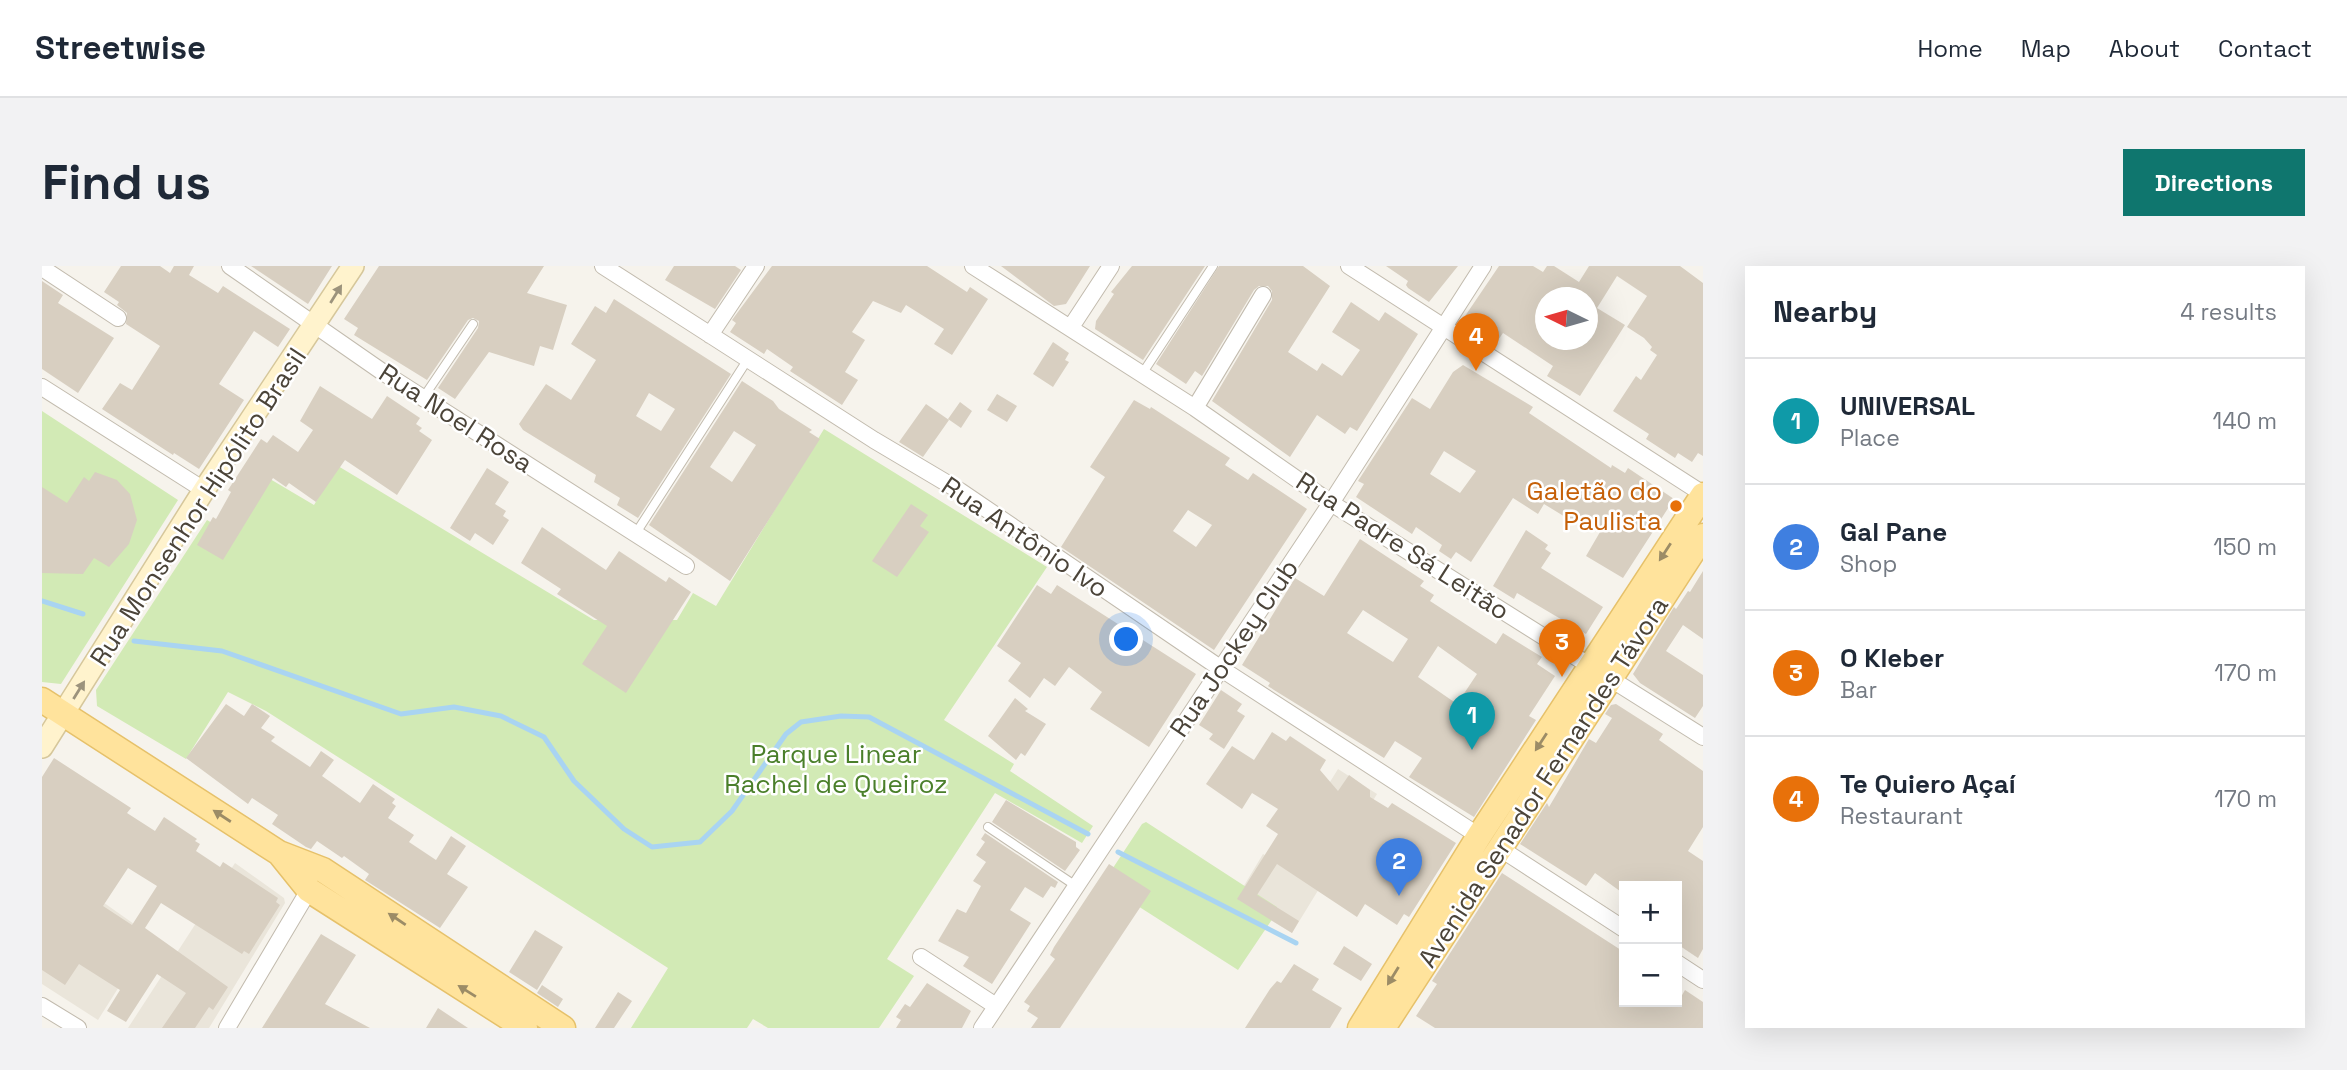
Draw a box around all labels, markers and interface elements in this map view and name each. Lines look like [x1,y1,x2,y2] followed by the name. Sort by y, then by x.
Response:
[35,27,206,69] text: Streetwise
[1917,33,1983,64] text: Home
[2021,33,2071,64] text: Map
[2109,33,2180,64] text: About
[2218,33,2312,64] text: Contact
[2123,149,2305,216] button: Directions
[42,151,211,213] text: Find us
[329,284,342,303] one-way arrow
[1535,287,1598,350] north arrow
[1773,292,1877,331] text: Nearby
[2180,297,2277,327] text: 4 results
[1453,313,1499,371] pin: 4
[82,341,314,673] street label: Rua Monsenhor Hipólito Brasil
[373,356,539,480] street label: Rua Noel Rosa
[1840,389,1975,423] text: UNIVERSAL
[1791,406,1801,436] text: 1
[2213,406,2277,436] text: 140 m
[1840,423,1900,453] text: Place
[1290,464,1516,628] street label: Rua Padre Sá Leitão
[935,469,1115,605] street label: Rua Antônio Ivo
[1527,474,1662,538] place label: Galetão do Paulista
[1668,498,1684,514] marker: Galetão do Paulista
[1840,515,1947,549] text: Gal Pane
[1789,532,1803,562] text: 2
[2213,532,2277,562] text: 150 m
[1659,542,1672,562] one-way arrow
[1840,549,1897,579] text: Shop
[1162,553,1306,743] street label: Rua Jockey Club
[1410,590,1676,974] street label: Avenida Senador Fernandes Távora
[1539,619,1585,677] pin: 3
[1109,622,1143,656] your location
[1840,641,1944,675] text: O Kleber
[1789,658,1803,688] text: 3
[2214,658,2277,688] text: 170 m
[1840,675,1877,705] text: Bar
[72,680,85,700] one-way arrow
[1449,692,1495,750] pin: 1
[1534,732,1547,752] one-way arrow
[724,737,948,801] park label: Parque Linear Rachel de Queiroz
[1840,767,2016,801] text: Te Quiero Açaí
[1789,784,1803,814] text: 4
[2214,784,2277,814] text: 170 m
[1840,801,1963,831] text: Restaurant
[212,810,232,823] one-way arrow
[1376,838,1422,896] pin: 2
[1619,881,1682,1007] map controls
[1619,881,1682,944] button: +
[387,913,407,926] one-way arrow
[1619,944,1682,1007] button: −
[1386,966,1399,985] one-way arrow
[458,985,477,998] one-way arrow

